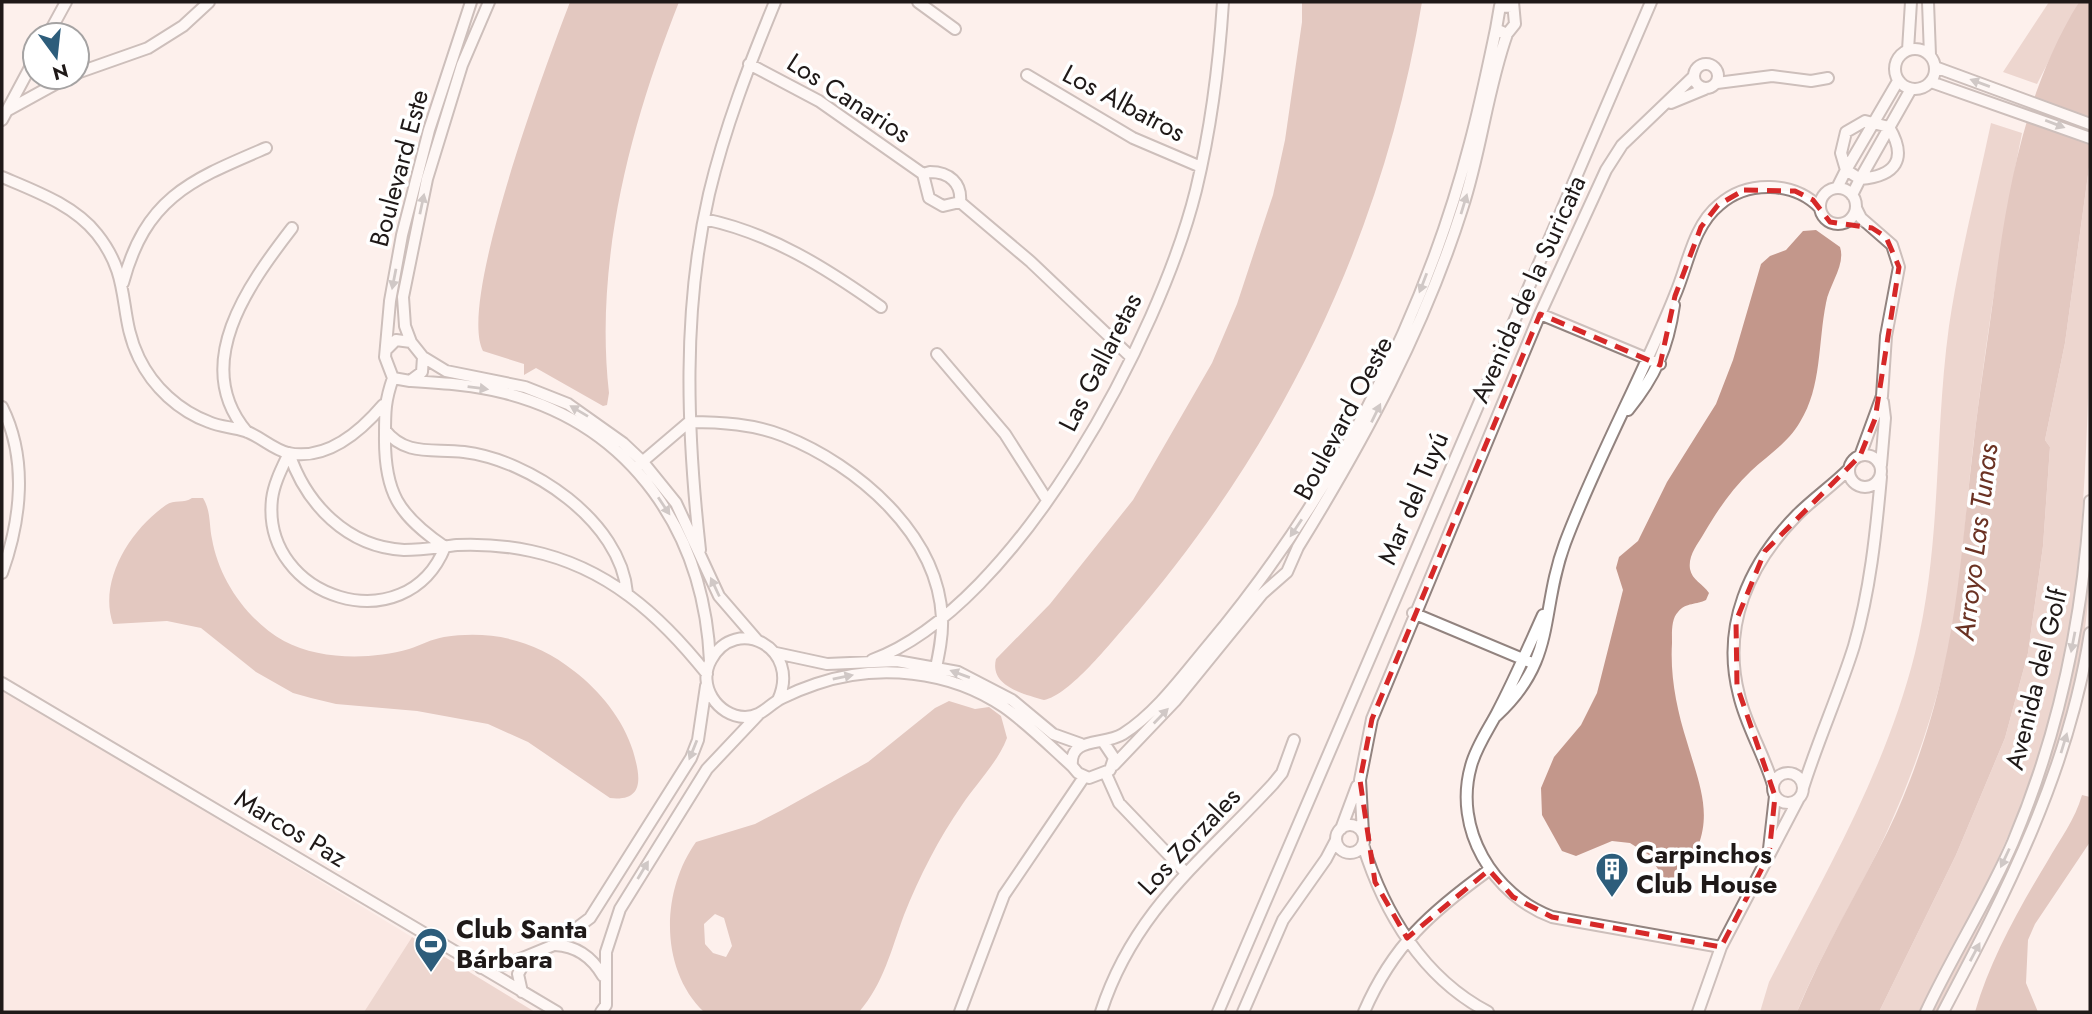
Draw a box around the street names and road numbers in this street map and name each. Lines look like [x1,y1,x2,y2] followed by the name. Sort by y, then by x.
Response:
[780,44,918,152] street label: Los Canarios
[1056,55,1192,151] street label: Los Albatros
[360,85,438,251] street label: Boulevard Este
[1461,169,1595,409] street label: Avenida de la Suricata
[1049,286,1151,438] street label: Las Gallaretas
[1284,329,1402,507] street label: Boulevard Oeste
[1368,426,1458,570] street label: Mar del Tuyú
[1995,584,2077,774] street label: Avenida del Golf
[1129,778,1249,904] street label: Los Zorzales
[228,780,354,876] street label: Marcos Paz

